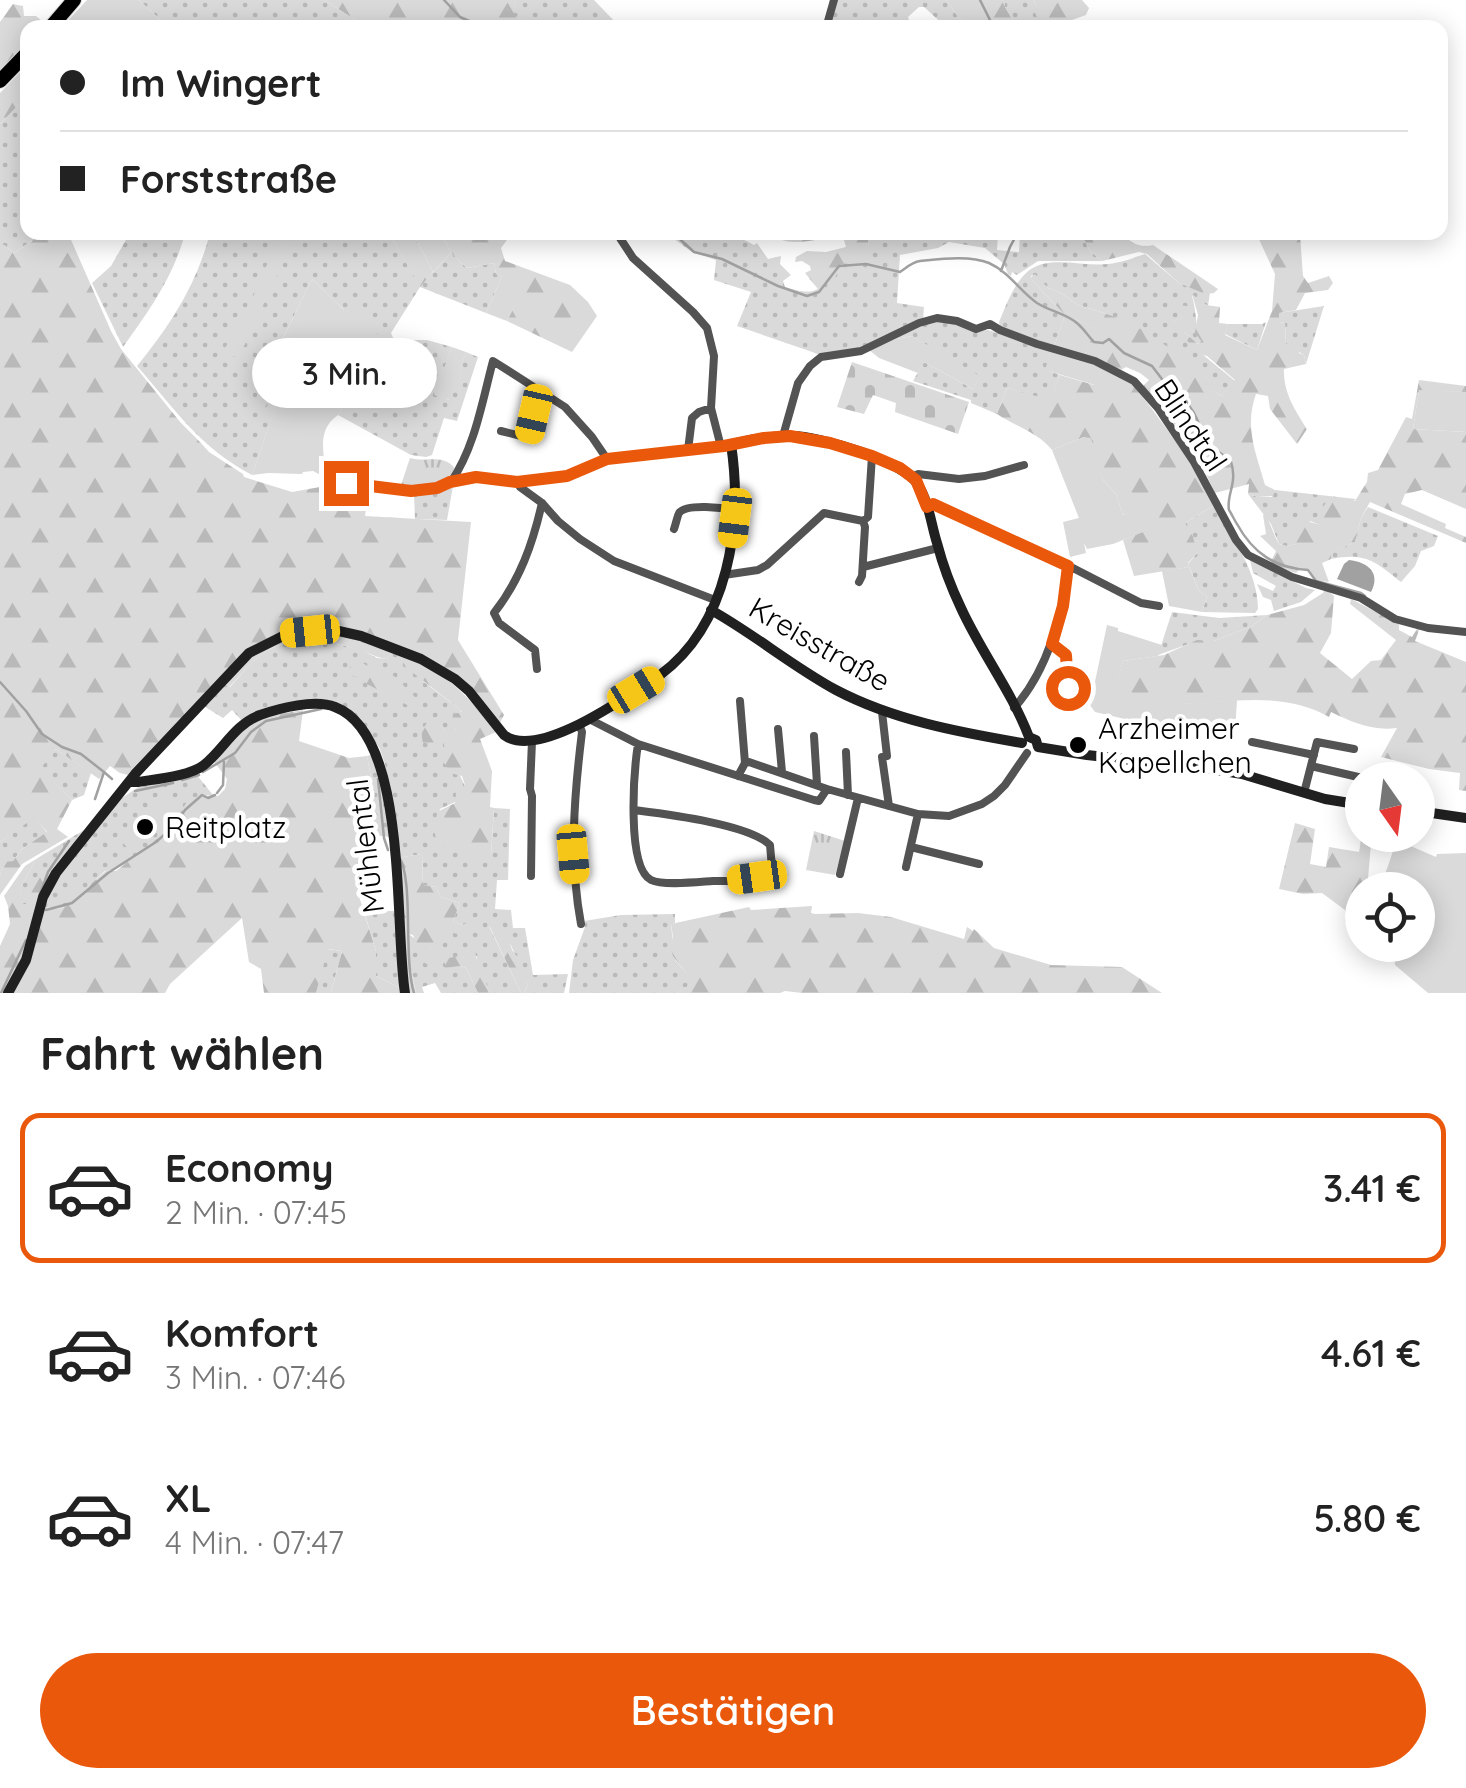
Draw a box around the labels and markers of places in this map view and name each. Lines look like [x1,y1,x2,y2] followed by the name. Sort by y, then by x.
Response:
[1098,709,1252,781] place label: Arzheimer Kapellchen
[1067,734,1089,756] marker: Arzheimer Kapellchen
[165,808,286,846] place label: Reitplatz
[134,816,156,838] marker: Reitplatz

